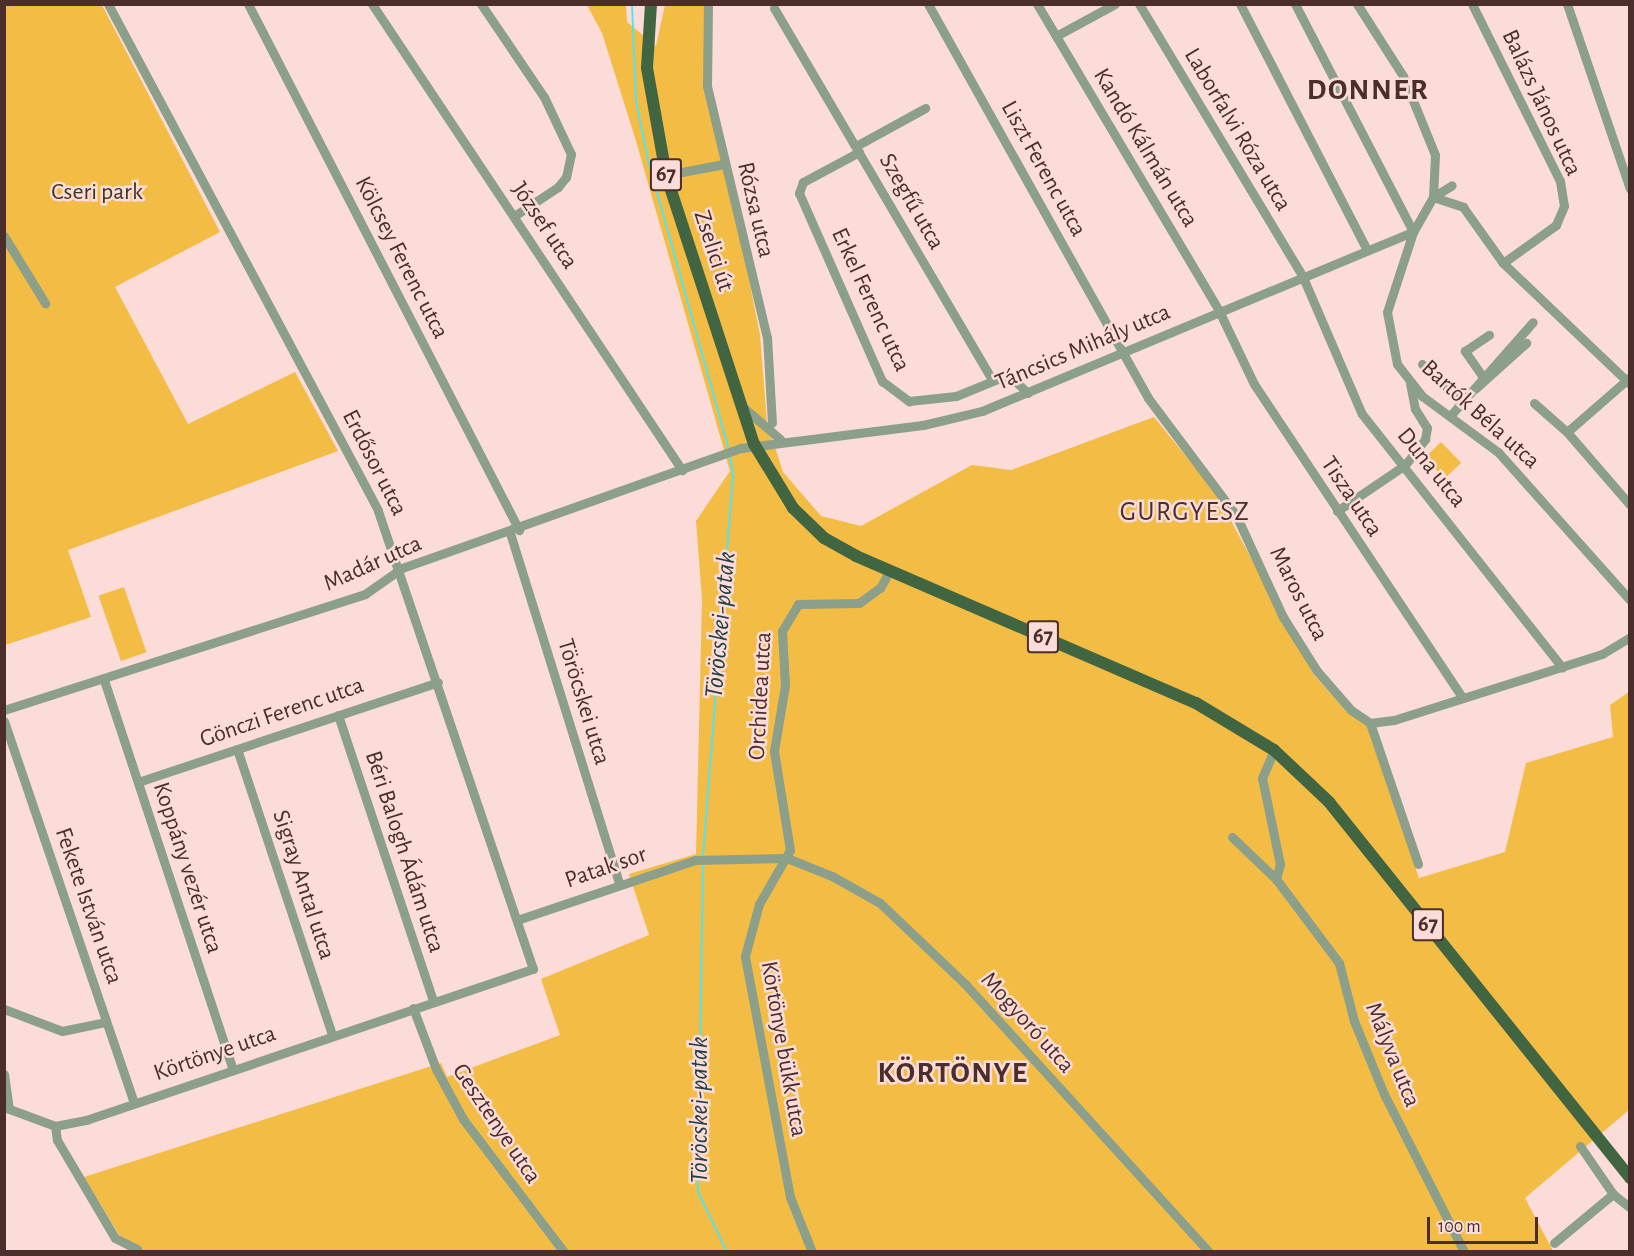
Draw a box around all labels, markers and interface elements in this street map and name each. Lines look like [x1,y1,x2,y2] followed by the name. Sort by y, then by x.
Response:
[1495,25,1587,181] street label: Balázs János utca
[1177,43,1297,217] street label: Laborfalvi Róza utca
[1086,63,1204,233] street label: Kandó Kálmán utca
[1307,72,1429,108] district label: DONNER
[994,96,1092,242] street label: Liszt Ferenc utca
[872,149,950,255] street label: Szegfű utca
[650,156,682,194] road number: 67
[730,159,780,261] street label: Rózsa utca
[348,172,454,344] street label: Kölcsey Ferenc utca
[504,177,584,275] street label: József utca
[51,179,143,207] park label: Cseri park
[686,207,740,295] street label: Zselici út
[824,224,916,376] street label: Erkel Ferenc utca
[991,298,1175,398] street label: Táncsics Mihály utca
[1415,354,1545,476] street label: Bartók Béla utca
[335,405,413,521] street label: Erdősor utca
[1390,422,1472,514] street label: Duna utca
[1314,451,1388,543] street label: Tisza utca
[1120,496,1250,528] district label: GURGYESZ
[319,530,427,598] street label: Madár utca
[1262,542,1334,646] street label: Maros utca
[699,550,743,700] water label: Töröcskei-patak
[1026,618,1060,656] road number: 67
[743,631,779,761] street label: Orchidea utca
[550,635,616,769] street label: Töröcskei utca
[196,671,368,755] street label: Gönczi Ferenc utca
[358,747,450,957] street label: Béri Balogh Ádám utca
[146,779,228,957] street label: Koppány vezér utca
[265,807,341,963] street label: Sigray Antal utca
[48,824,128,988] street label: Fekete István utca
[561,841,651,895] street label: Patak sor
[1412,906,1444,944] road number: 67
[753,959,813,1139] street label: Körtönye bükk utca
[974,966,1080,1080] street label: Mogyoró utca
[1358,998,1426,1112] street label: Mályva utca
[150,1020,280,1088] street label: Körtönye utca
[684,1036,716,1184] water label: Töröcskei-patak
[877,1055,1029,1091] district label: KÖRTÖNYE
[445,1058,547,1190] street label: Gesztenye utca
[1430,1205,1541,1243] scale bar
[1438,1218,1481,1236] text: 100 m

